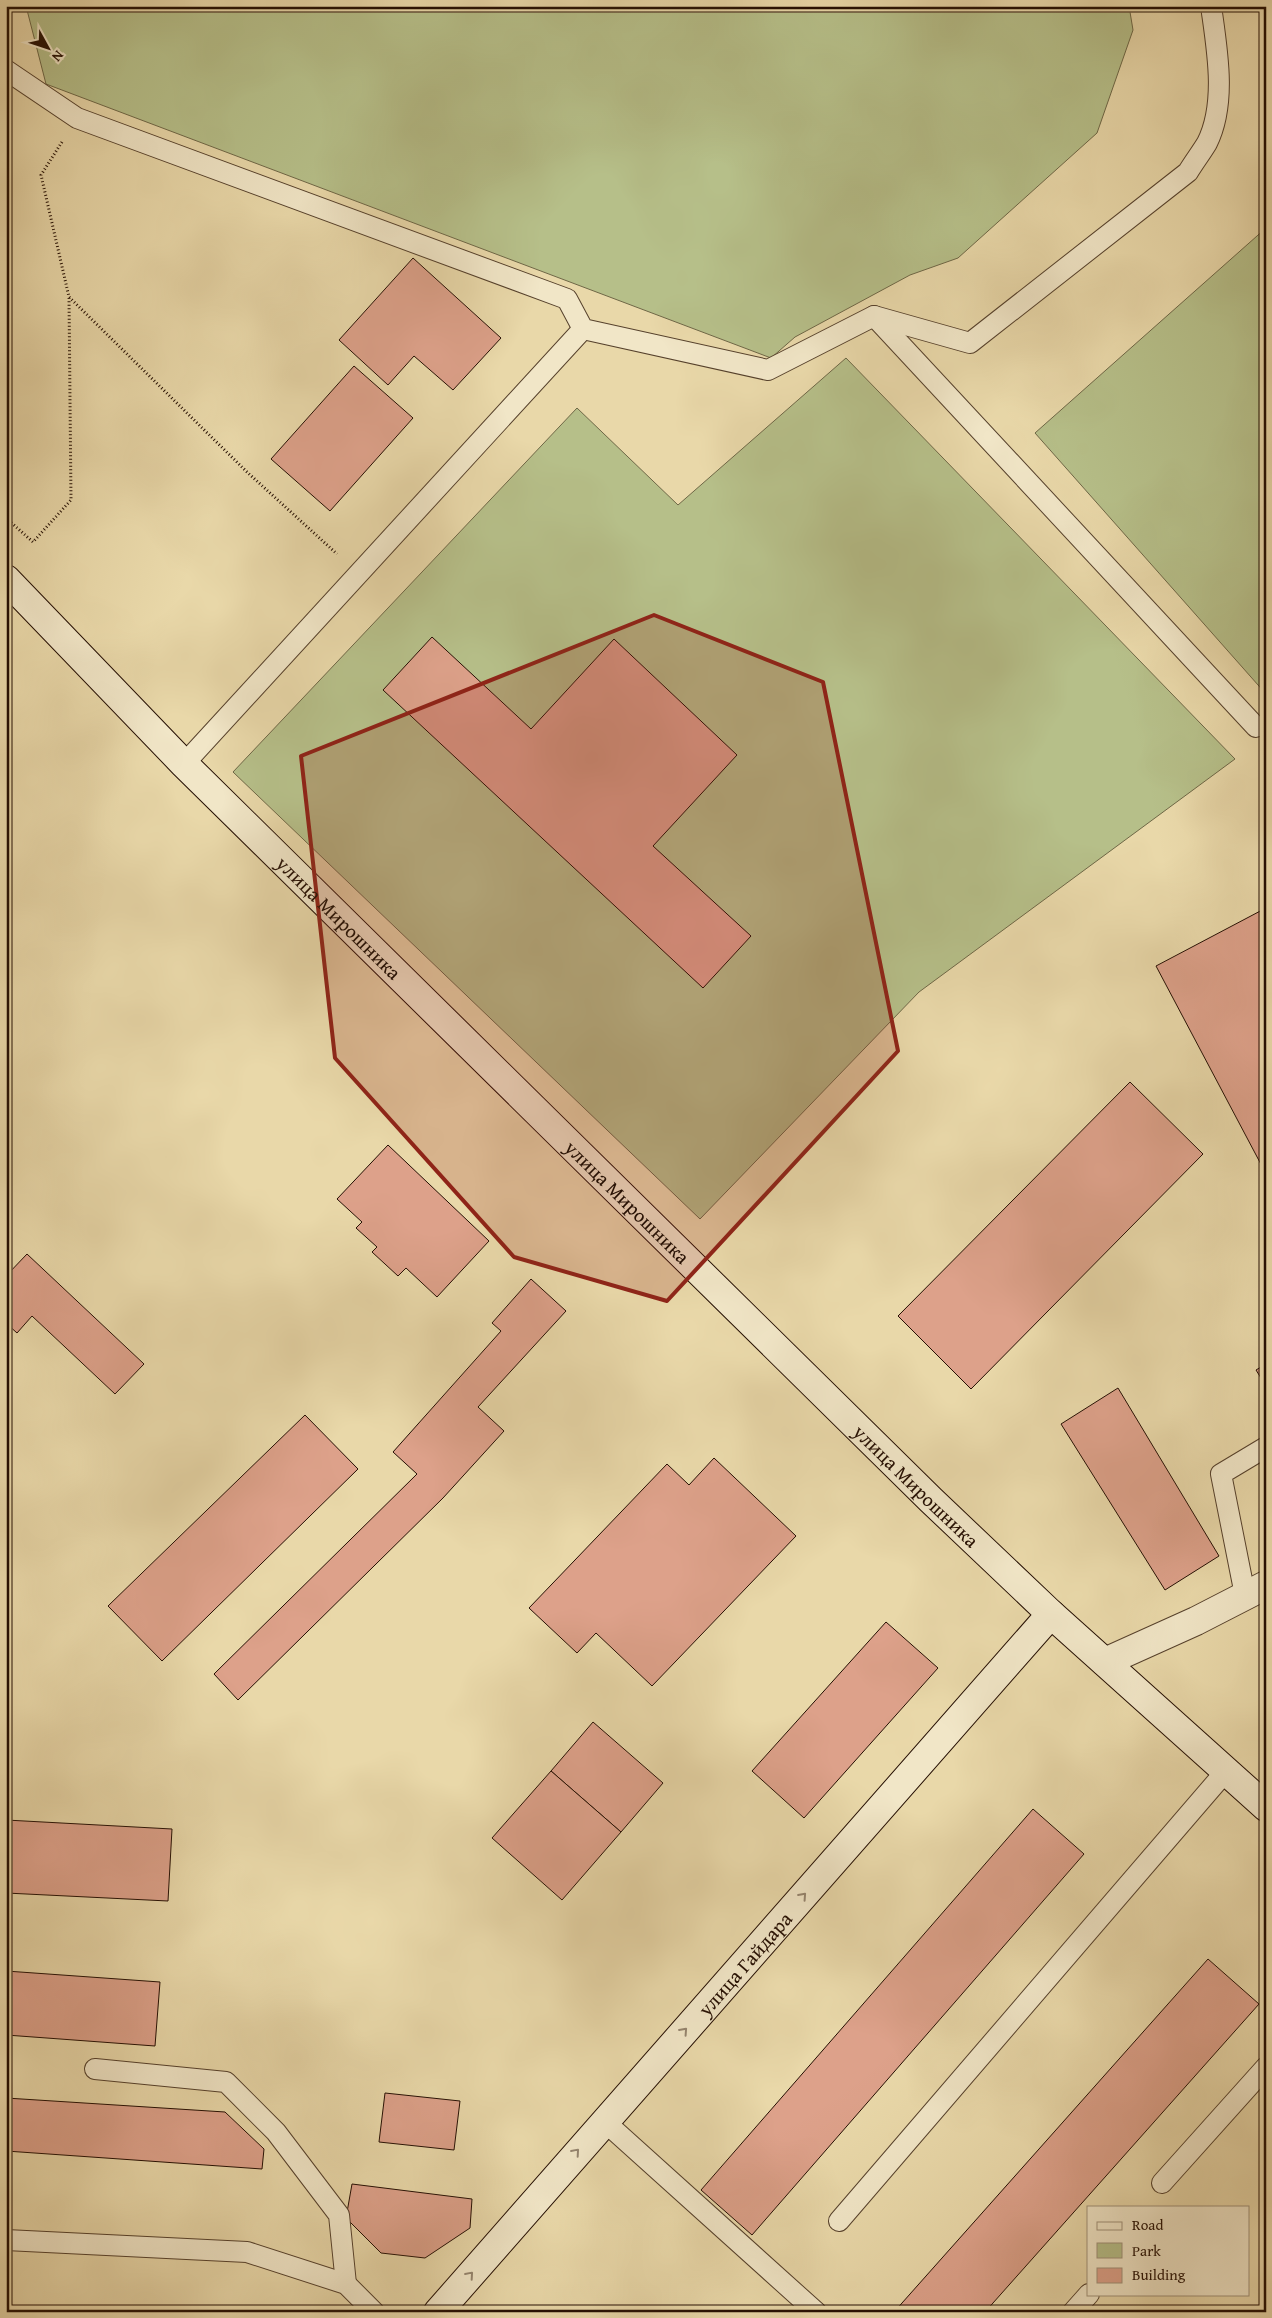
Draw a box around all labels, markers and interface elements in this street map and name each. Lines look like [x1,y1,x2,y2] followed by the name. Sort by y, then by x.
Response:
[22,22,72,72] north arrow
[47,46,69,67] text: N
[270,848,409,986] street label: улица Мирошника
[558,1132,698,1270] street label: улица Мирошника
[847,1417,987,1554] street label: улица Мирошника
[798,1893,806,1902] one-way arrow
[690,1904,798,2023] street label: улица Гайдара
[678,2027,687,2036] one-way arrow
[571,2149,580,2158] one-way arrow
[1087,2206,1250,2296] legend
[1132,2214,1163,2235] text: Road
[1132,2240,1161,2261] text: Park
[1132,2264,1186,2285] text: Building
[464,2272,472,2281] one-way arrow

